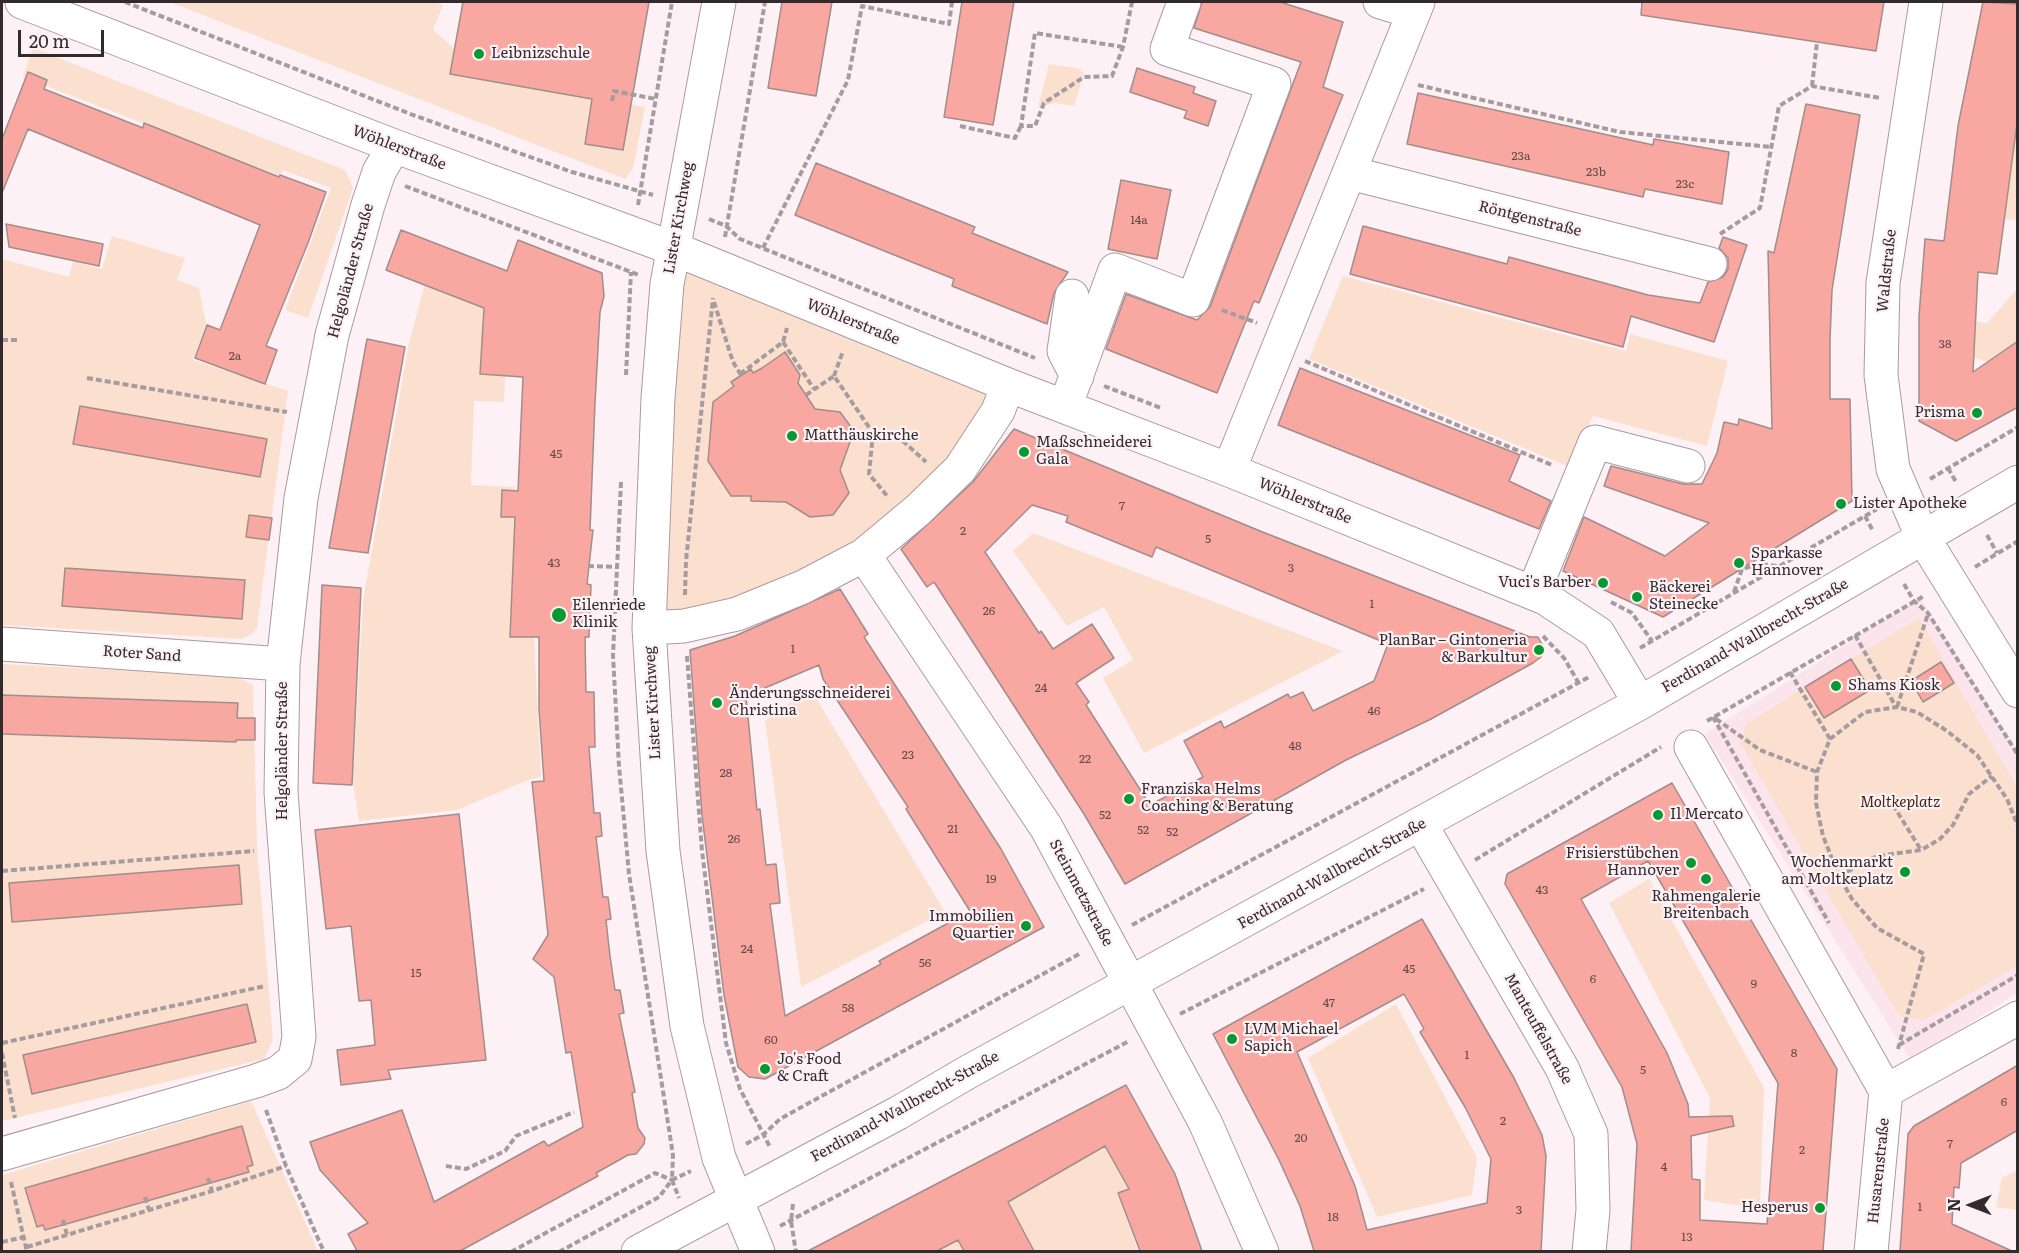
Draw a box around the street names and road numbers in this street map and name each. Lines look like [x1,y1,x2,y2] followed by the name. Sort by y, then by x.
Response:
[350,122,448,174] street label: Wöhlerstraße
[660,160,698,276] street label: Lister Kirchweg
[1477,197,1583,241] street label: Röntgenstraße
[324,202,378,340] street label: Helgoländer Straße
[1874,228,1900,314] street label: Waldstraße
[804,295,902,349] street label: Wöhlerstraße
[1256,474,1354,528] street label: Wöhlerstraße
[1659,575,1851,697] street label: Ferdinand-Wallbrecht-Straße
[102,642,182,666] street label: Roter Sand
[641,646,665,760] street label: Lister Kirchweg
[274,682,292,820] street label: Helgoländer Straße
[1235,815,1429,933] street label: Ferdinand-Wallbrecht-Straße
[1045,837,1117,949] street label: Steinmetzstraße
[1500,970,1576,1088] street label: Manteuffelstraße
[808,1048,1002,1166] street label: Ferdinand-Wallbrecht-Straße
[1864,1117,1894,1225] street label: Husarenstraße

